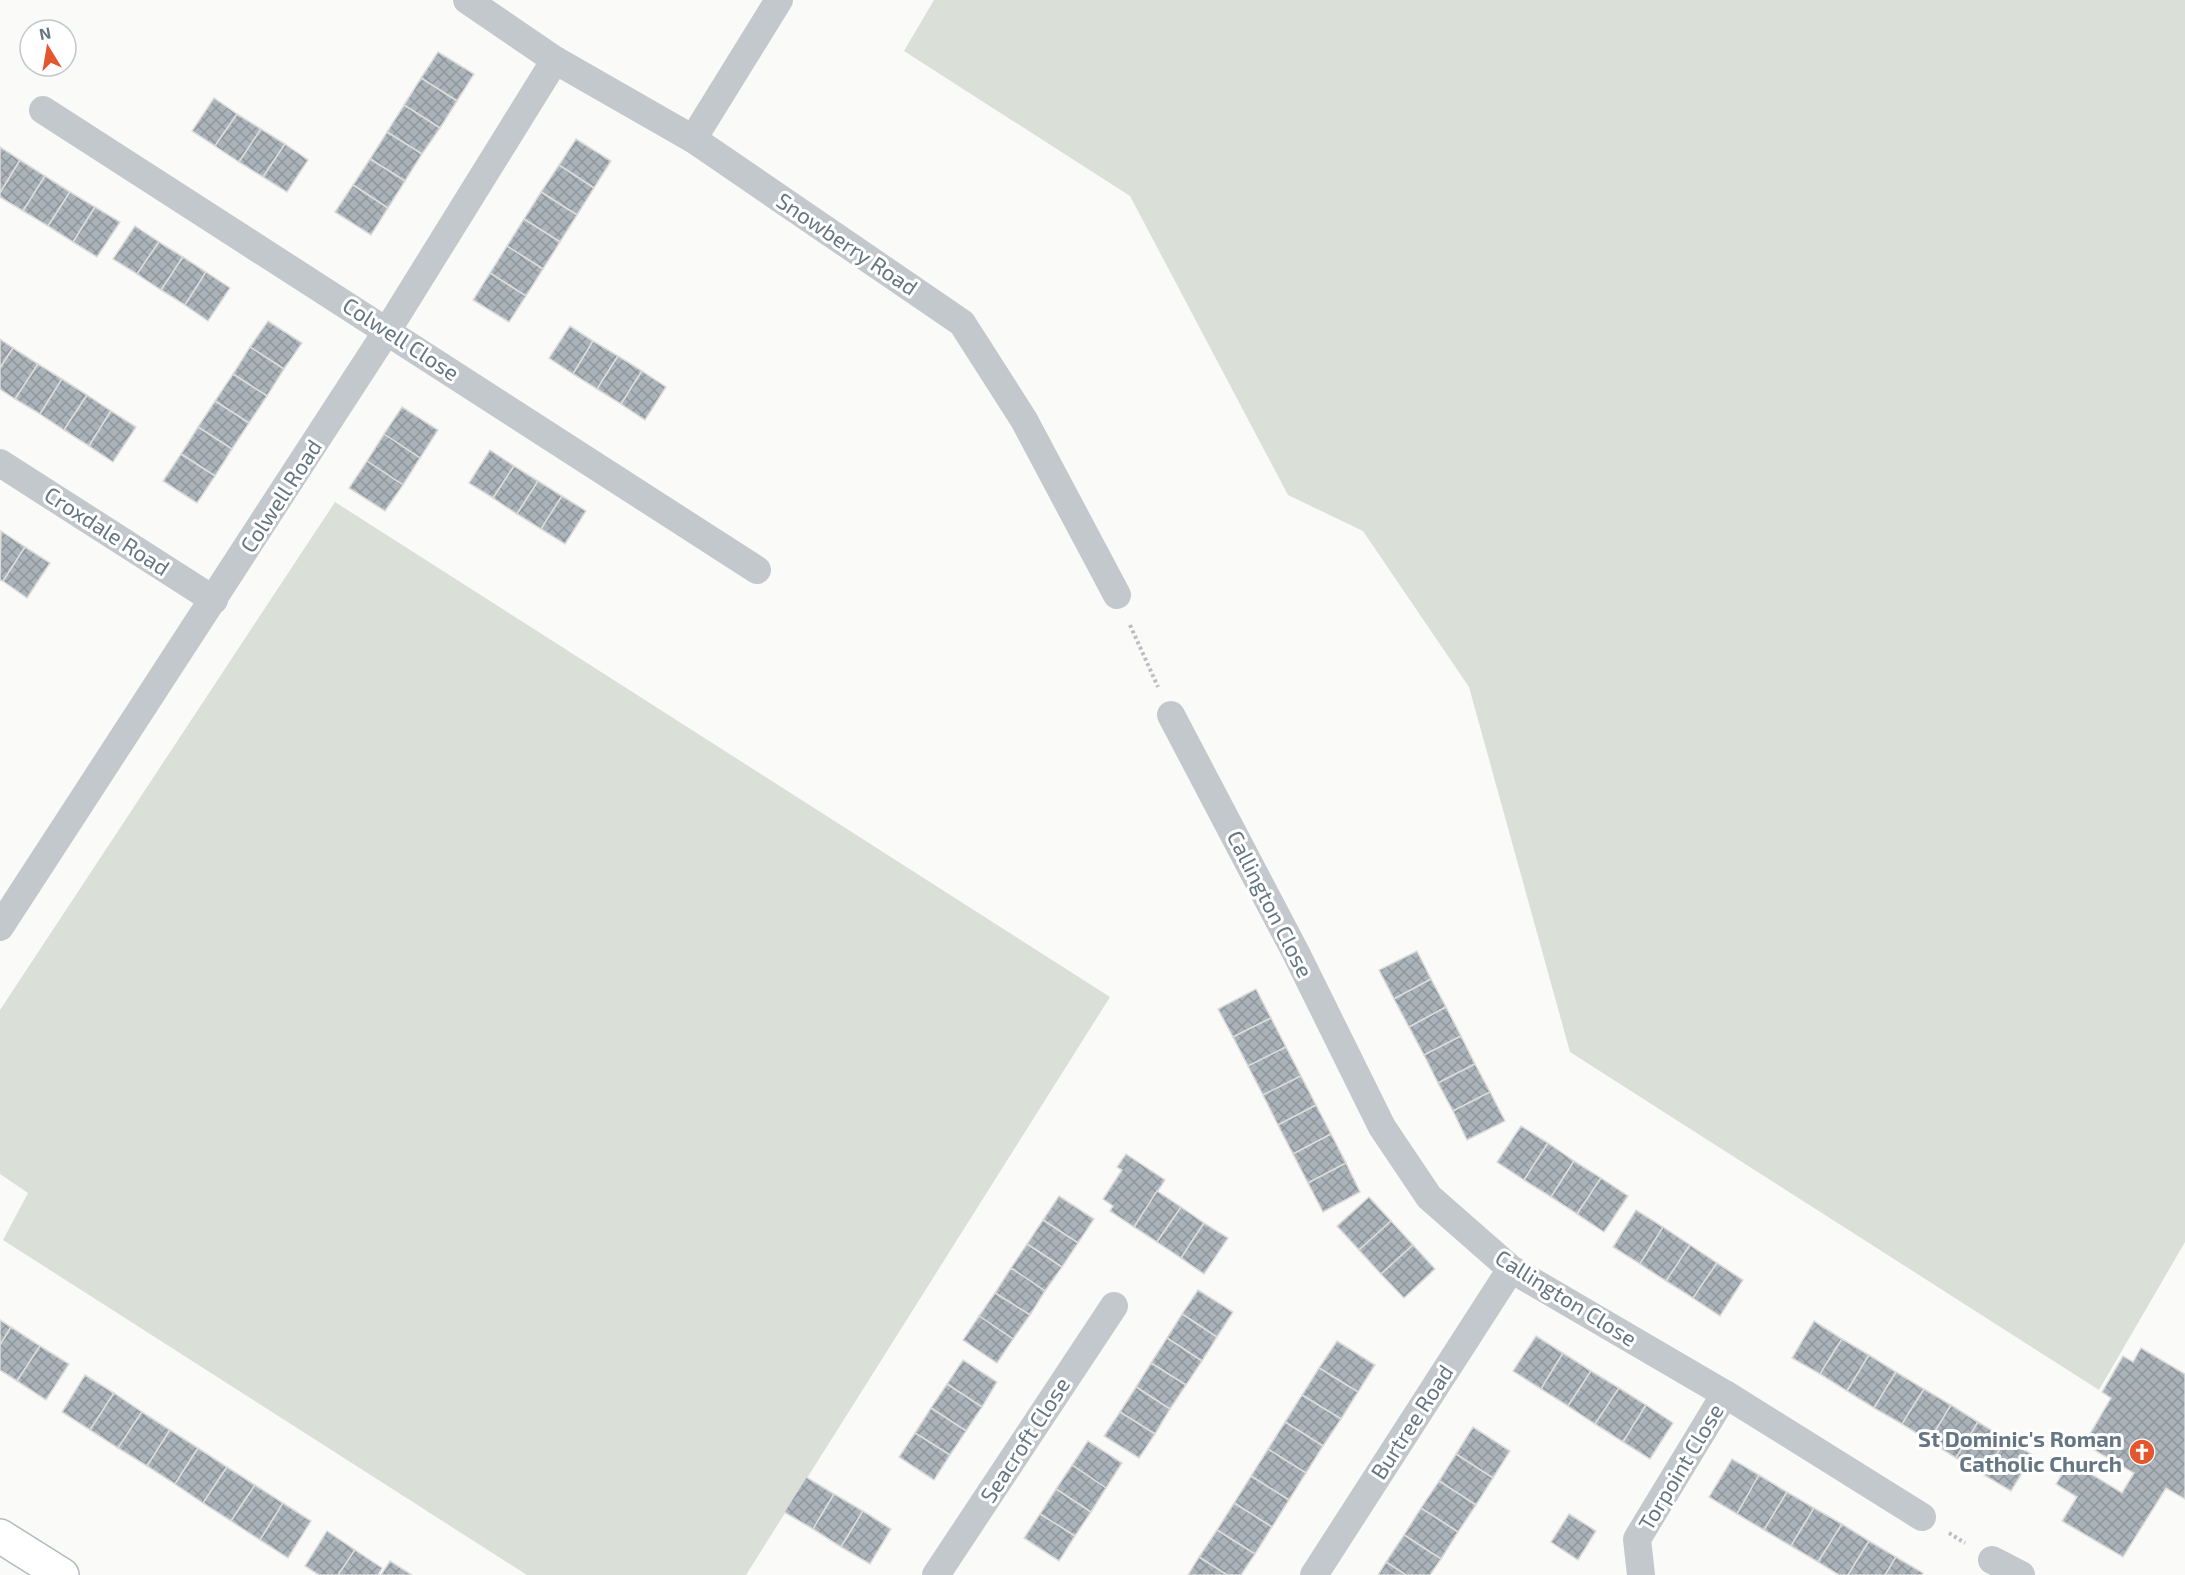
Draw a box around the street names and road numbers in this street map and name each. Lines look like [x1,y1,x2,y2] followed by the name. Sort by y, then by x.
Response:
[772,186,923,300] street label: Snowberry Road
[339,291,464,385] street label: Colwell Close
[234,434,326,557] street label: Colwell Road
[40,480,175,580] street label: Croxdale Road
[1223,826,1319,981] street label: Callington Close
[1491,1243,1642,1351] street label: Callington Close
[1365,1359,1458,1484] street label: Burtree Road
[974,1372,1074,1507] street label: Seacroft Close
[1632,1399,1728,1534] street label: Torpoint Close

